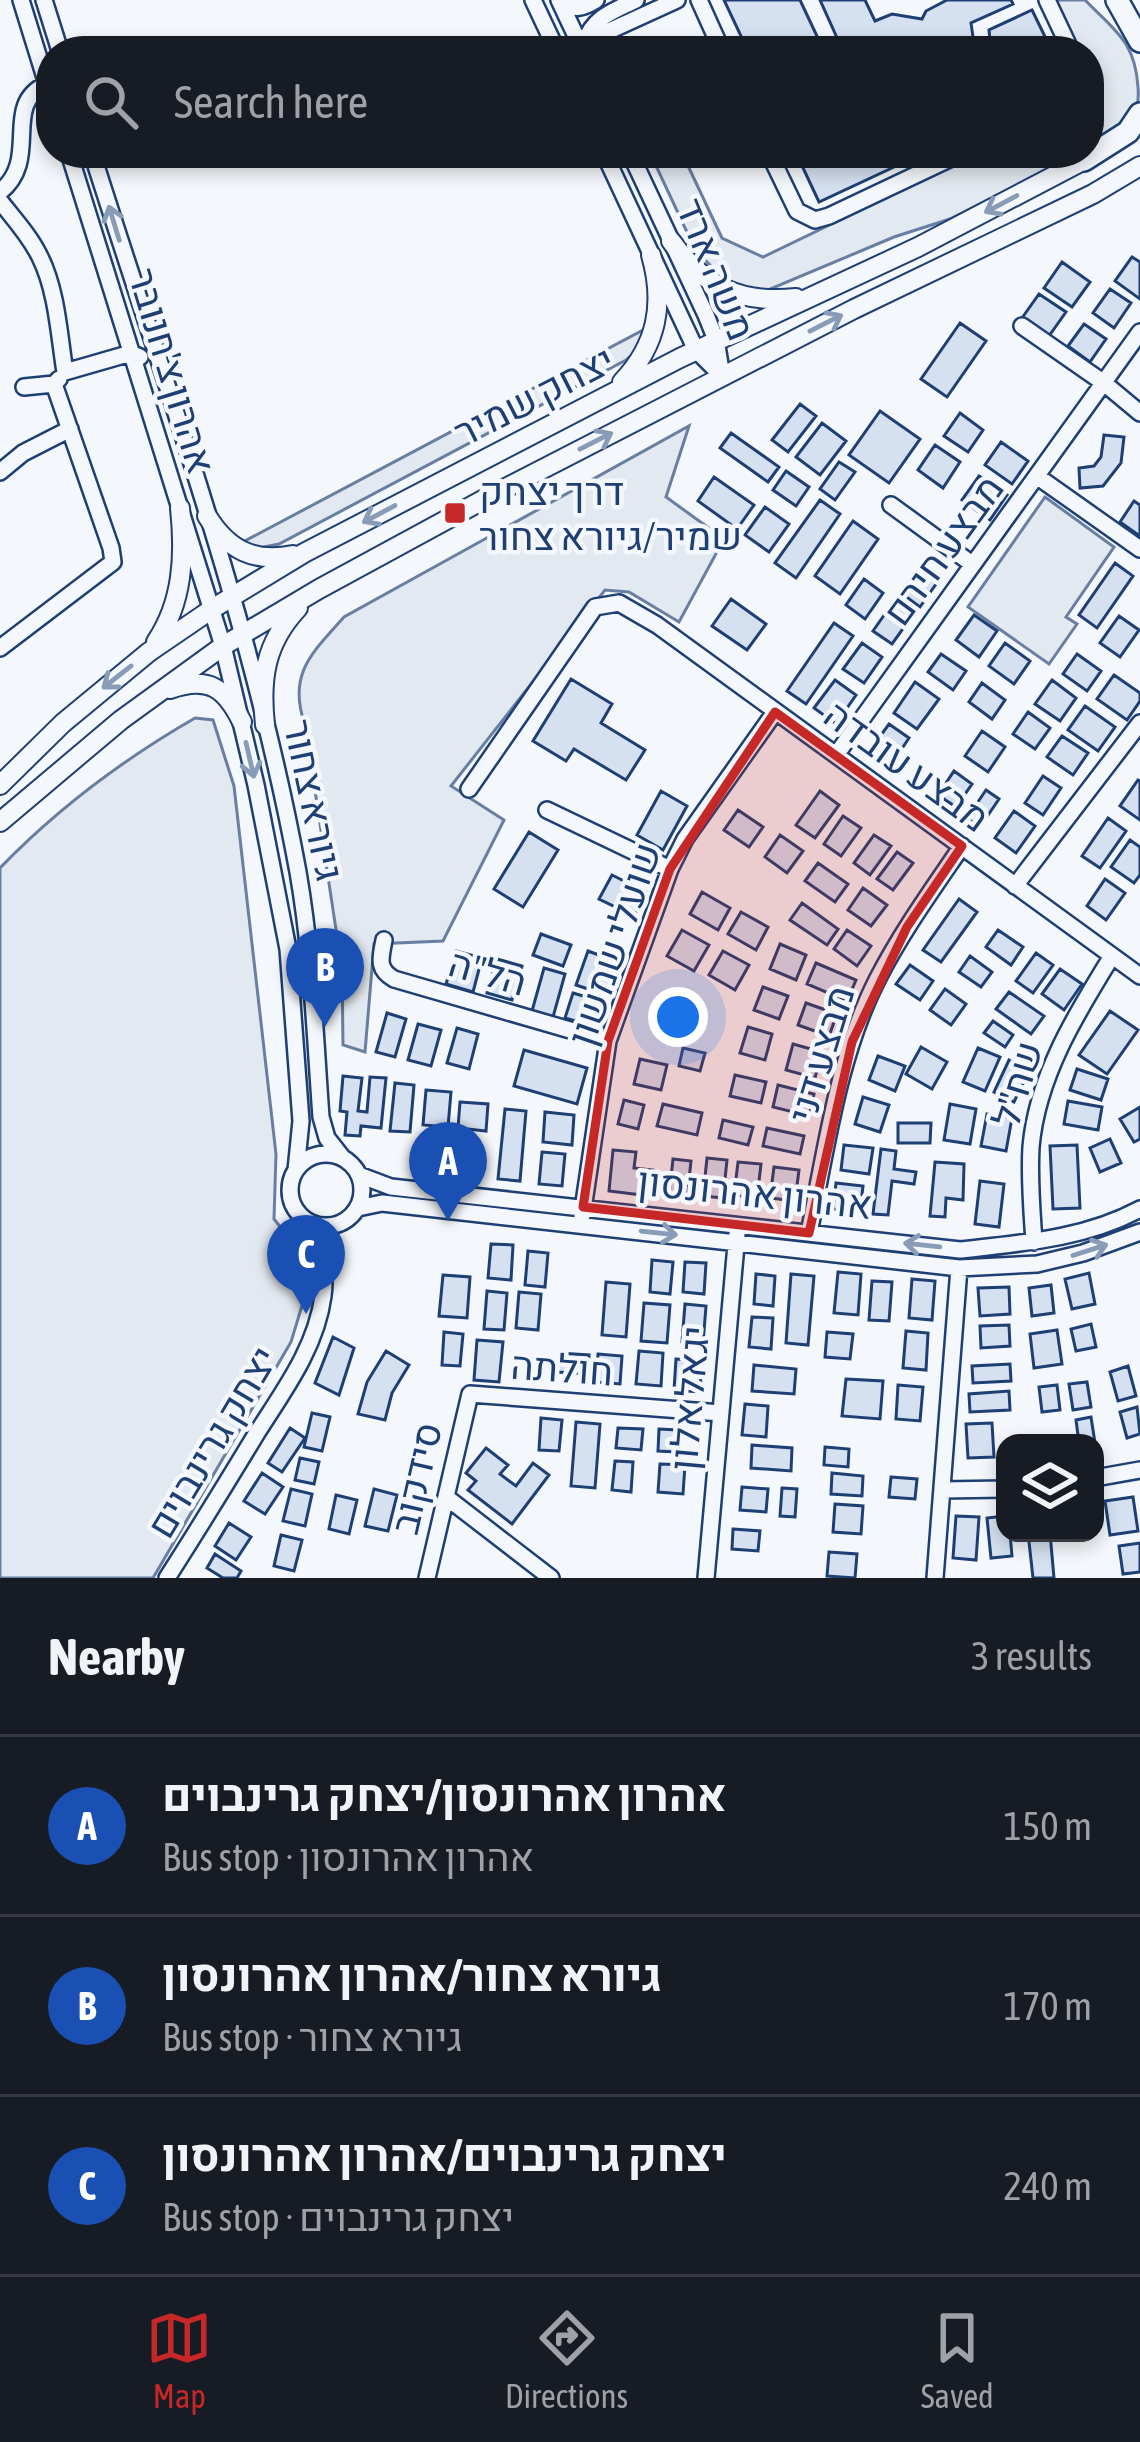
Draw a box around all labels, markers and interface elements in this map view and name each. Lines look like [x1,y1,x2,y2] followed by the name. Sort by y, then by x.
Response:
[36,36,1104,168] search box
[78,69,144,135] icon: search
[174,76,368,128] text: Search here
[668,192,764,346] street label: משה ארד
[983,193,1019,216] one-way arrow
[102,204,124,242] one-way arrow
[120,263,224,479] street label: אהרון צ'חנובר
[808,311,844,334] one-way arrow
[447,337,621,455] street label: יצחק שמיר
[578,429,613,452] one-way arrow
[874,467,1012,633] street label: מבצע חירם
[479,469,742,558] place label: דרך יצחק שמיר/גיורא צחור
[442,500,468,526] marker: דרך יצחק שמיר/גיורא צחור
[362,503,397,526] one-way arrow
[102,663,134,690] one-way arrow
[816,692,998,840] street label: מבצע עובדה
[275,715,353,885] street label: גיורא צחור
[240,741,262,779] one-way arrow
[559,837,669,1051] street label: שועלי שמשון
[286,928,364,1027] pin: B
[444,940,532,1004] street label: הל"ה
[779,980,863,1128] street label: מבצע דני
[648,987,708,1047] your location
[983,1036,1051,1132] street label: שח"ל
[409,1122,487,1221] pin: A
[636,1159,874,1227] street label: אהרון אהרונסון
[267,1215,345,1314] pin: C
[639,1222,678,1244] one-way arrow
[903,1234,942,1256] one-way arrow
[1071,1237,1109,1259] one-way arrow
[661,1324,717,1472] street label: יגאל אלון
[138,1339,286,1545] street label: יצחק גרינבוים
[509,1342,615,1394] street label: חולתה
[382,1418,450,1538] street label: סידקוב
[996,1434,1104,1542] map controls
[996,1434,1104,1542] button: layers
[48,1627,185,1686] text: Nearby
[971,1634,1092,1678] text: 3 results
[162,1769,727,1821] text: אהרון אהרונסון/יצחק גרינבוים
[77,1804,97,1848] text: A
[1004,1804,1092,1848] text: 150 m
[162,1835,534,1879] text: Bus stop · אהרון אהרונסון
[162,1949,662,2001] text: גיורא צחור/אהרון אהרונסון
[78,1984,96,2028] text: B
[1004,1984,1092,2028] text: 170 m
[162,2015,462,2059] text: Bus stop · גיורא צחור
[162,2129,727,2181] text: יצחק גרינבוים/אהרון אהרונסון
[78,2164,96,2208] text: C
[1004,2164,1092,2208] text: 240 m
[162,2195,514,2239] text: Bus stop · יצחק גרינבוים
[146,2305,212,2415] tab: Map
[505,2305,628,2415] tab: Directions
[921,2305,994,2415] tab: Saved

